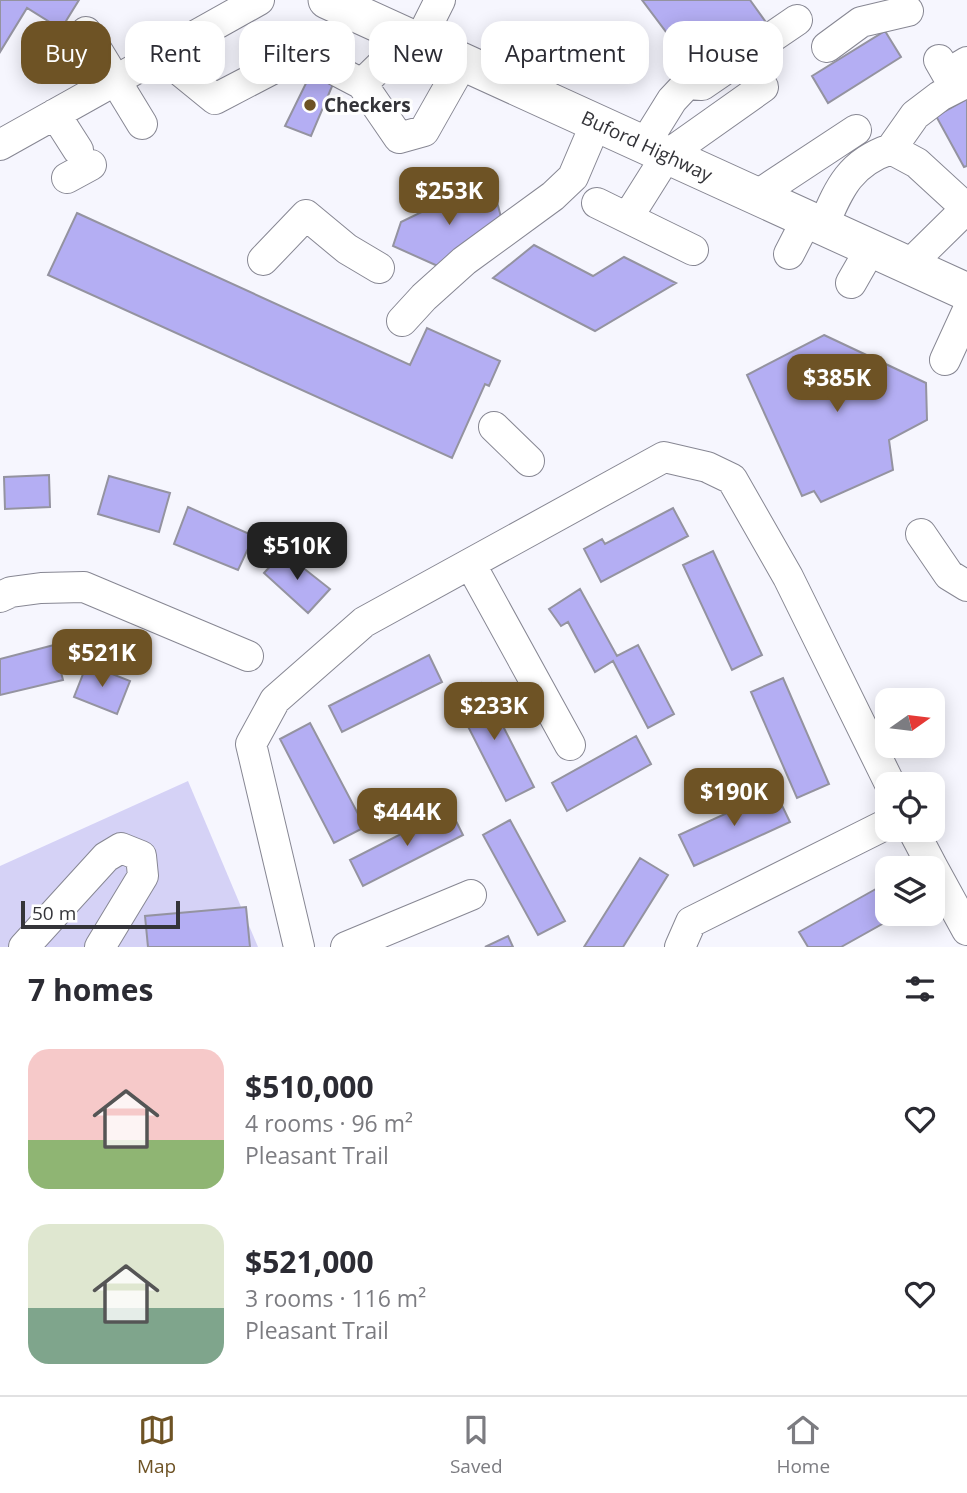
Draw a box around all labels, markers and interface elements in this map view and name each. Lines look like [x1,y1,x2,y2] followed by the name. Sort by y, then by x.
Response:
[21,21,111,84] chip: Buy
[125,21,225,84] chip: Rent
[239,21,355,84] chip: Filters
[369,21,467,84] chip: New
[481,21,649,84] chip: Apartment
[663,21,783,84] chip: House
[324,92,411,118] place label: Checkers
[302,97,318,113] marker: Checkers
[577,104,717,188] street label: Buford Highway
[400,168,498,227] pin: $253K
[415,174,483,206] text: $253K
[788,354,886,414] pin: $385K
[803,361,871,393] text: $385K
[248,522,346,582] pin: $510K
[263,529,331,561] text: $510K
[53,630,151,689] pin: $521K
[68,636,136,668] text: $521K
[445,682,543,742] pin: $233K
[875,688,945,758] north arrow
[875,688,945,926] map controls
[460,689,528,721] text: $233K
[685,768,783,828] pin: $190K
[875,772,945,842] button: locate
[700,775,768,807] text: $190K
[358,788,456,848] pin: $444K
[373,795,441,827] text: $444K
[875,856,945,926] button: layers
[21,898,180,930] scale bar
[32,900,76,926] text: 50 m
[28,969,153,1010] text: 7 homes
[901,970,939,1008] icon: filters
[245,1066,374,1107] text: $510,000
[84,1077,168,1161] icon: home
[901,1100,939,1138] icon: heart
[245,1107,413,1139] text: 4 rooms · 96 m²
[245,1139,389,1171] text: Pleasant Trail
[245,1241,374,1282] text: $521,000
[84,1252,168,1336] icon: home
[901,1275,939,1313] icon: heart
[245,1282,426,1314] text: 3 rooms · 116 m²
[245,1314,389,1346] text: Pleasant Trail
[137,1411,176,1479] tab: Map
[450,1411,503,1479] tab: Saved
[776,1411,830,1479] tab: Home

